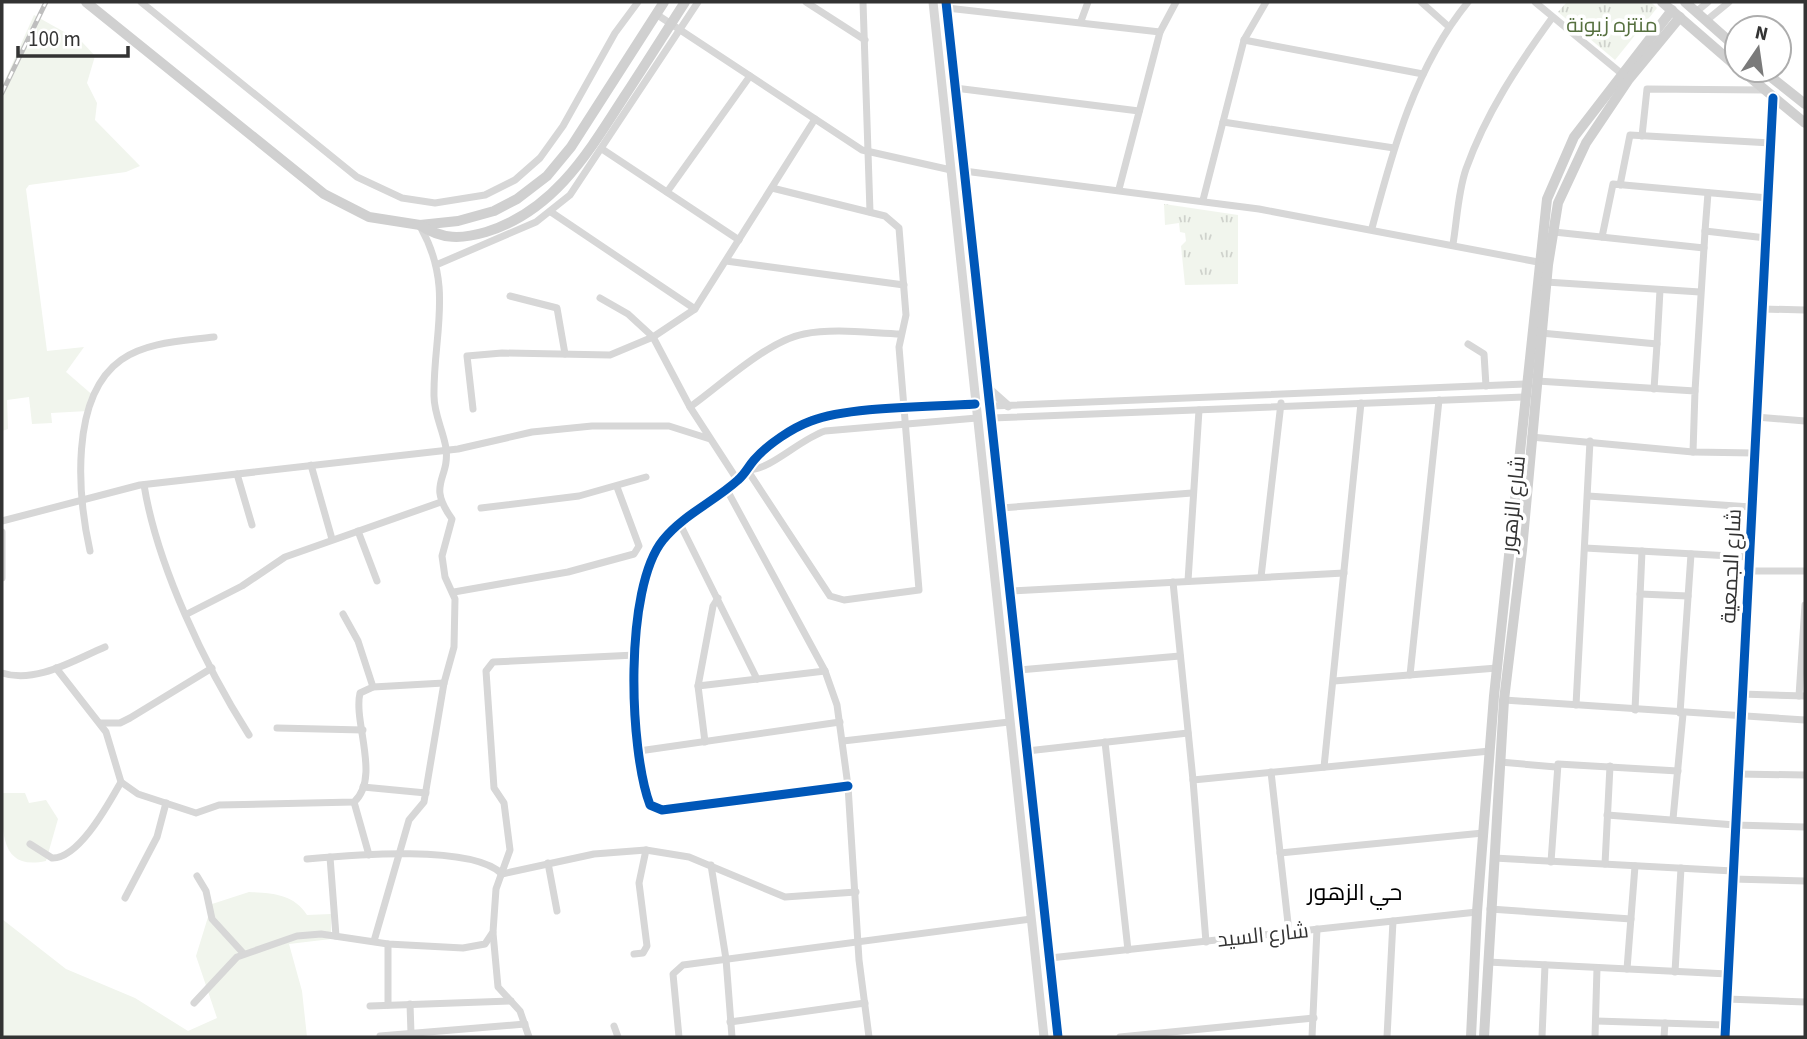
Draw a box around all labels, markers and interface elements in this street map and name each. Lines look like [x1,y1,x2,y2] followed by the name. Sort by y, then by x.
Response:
[1566,10,1658,40] park label: منتزه زيونة
[18,14,128,58] scale bar
[1723,14,1793,84] north arrow
[1752,19,1771,48] text: N
[28,24,81,54] text: 100 m
[1493,454,1533,555] street label: شارع الزهور
[1713,508,1749,624] street label: شارع الجمعية
[1306,876,1402,910] district label: حي الزهور
[1216,915,1310,955] street label: شارع السيد

